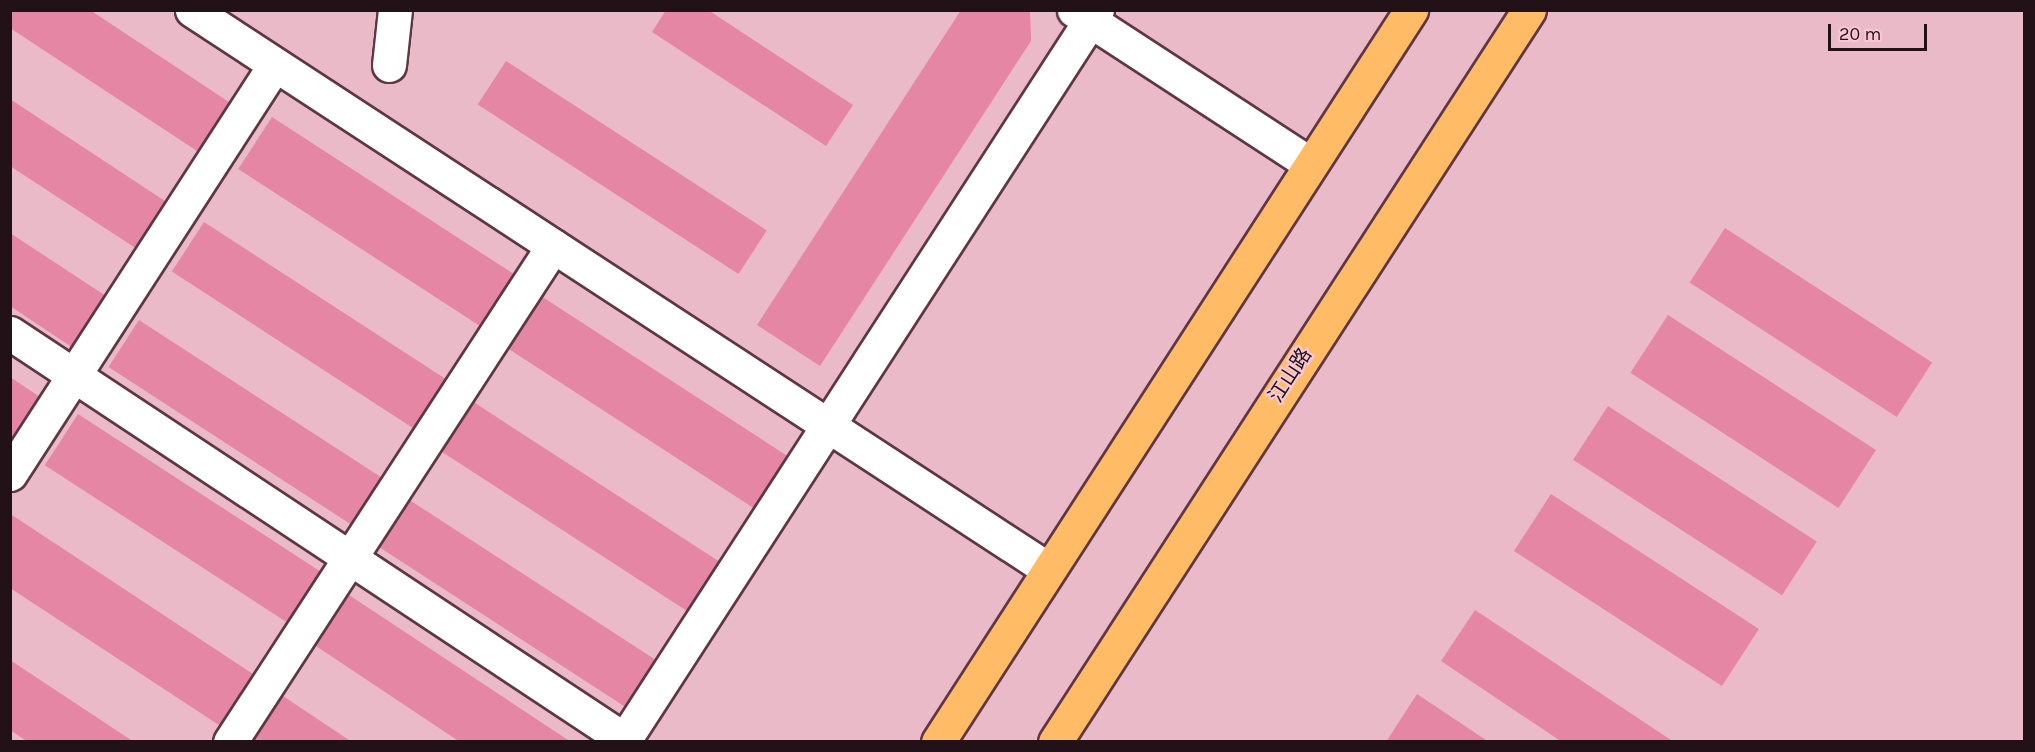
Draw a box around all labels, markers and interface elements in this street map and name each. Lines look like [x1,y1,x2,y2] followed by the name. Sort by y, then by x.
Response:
[1831,12,1930,50] scale bar
[1839,23,1881,45] text: 20 m
[1264,343,1316,407] street label: 江山路

